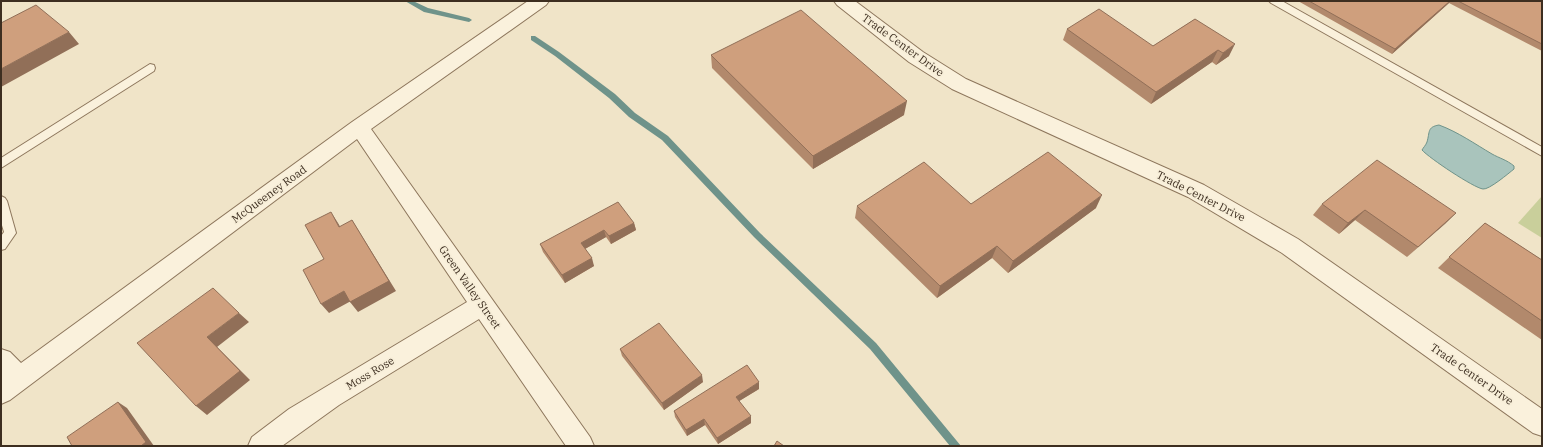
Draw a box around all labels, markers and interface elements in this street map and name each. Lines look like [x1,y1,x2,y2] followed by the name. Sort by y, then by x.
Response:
[859,11,947,80] street label: Trade Center Drive
[229,162,309,226] street label: McQueeney Road
[1154,168,1248,225] street label: Trade Center Drive
[436,243,504,331] street label: Green Valley Street
[1428,340,1516,408] street label: Trade Center Drive
[343,353,397,393] street label: Moss Rose

